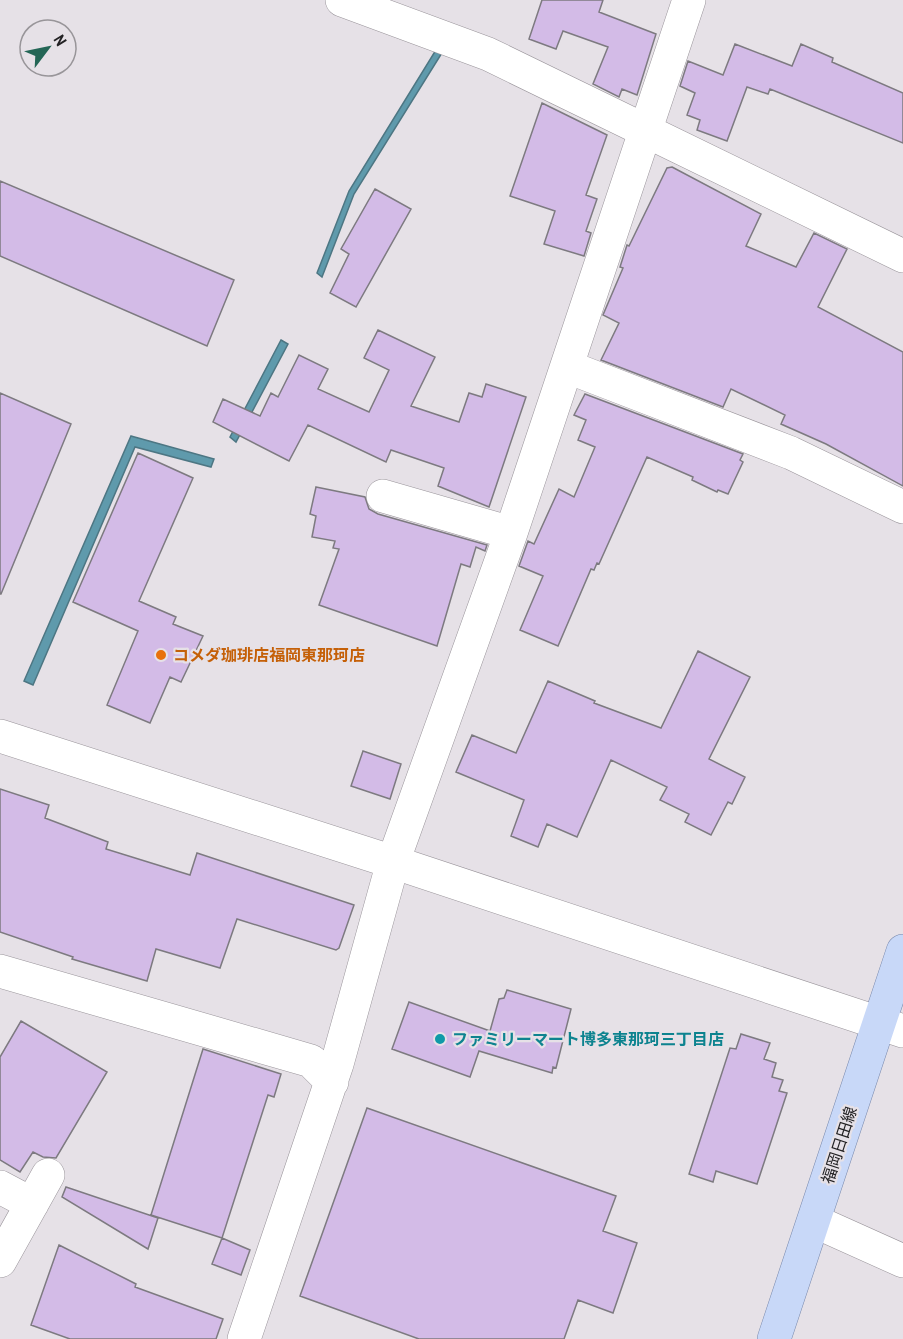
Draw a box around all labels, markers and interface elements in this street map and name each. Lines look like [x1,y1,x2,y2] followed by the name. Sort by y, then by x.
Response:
[18,18,78,78] north arrow
[49,30,73,50] text: N
[173,644,365,666] place label: コメダ珈琲店福岡東那珂店
[154,648,168,662] marker: コメダ珈琲店福岡東那珂店
[452,1028,724,1050] place label: ファミリーマート博多東那珂三丁目店
[433,1032,447,1046] marker: ファミリーマート博多東那珂三丁目店
[816,1104,862,1186] street label: 福岡日田線

